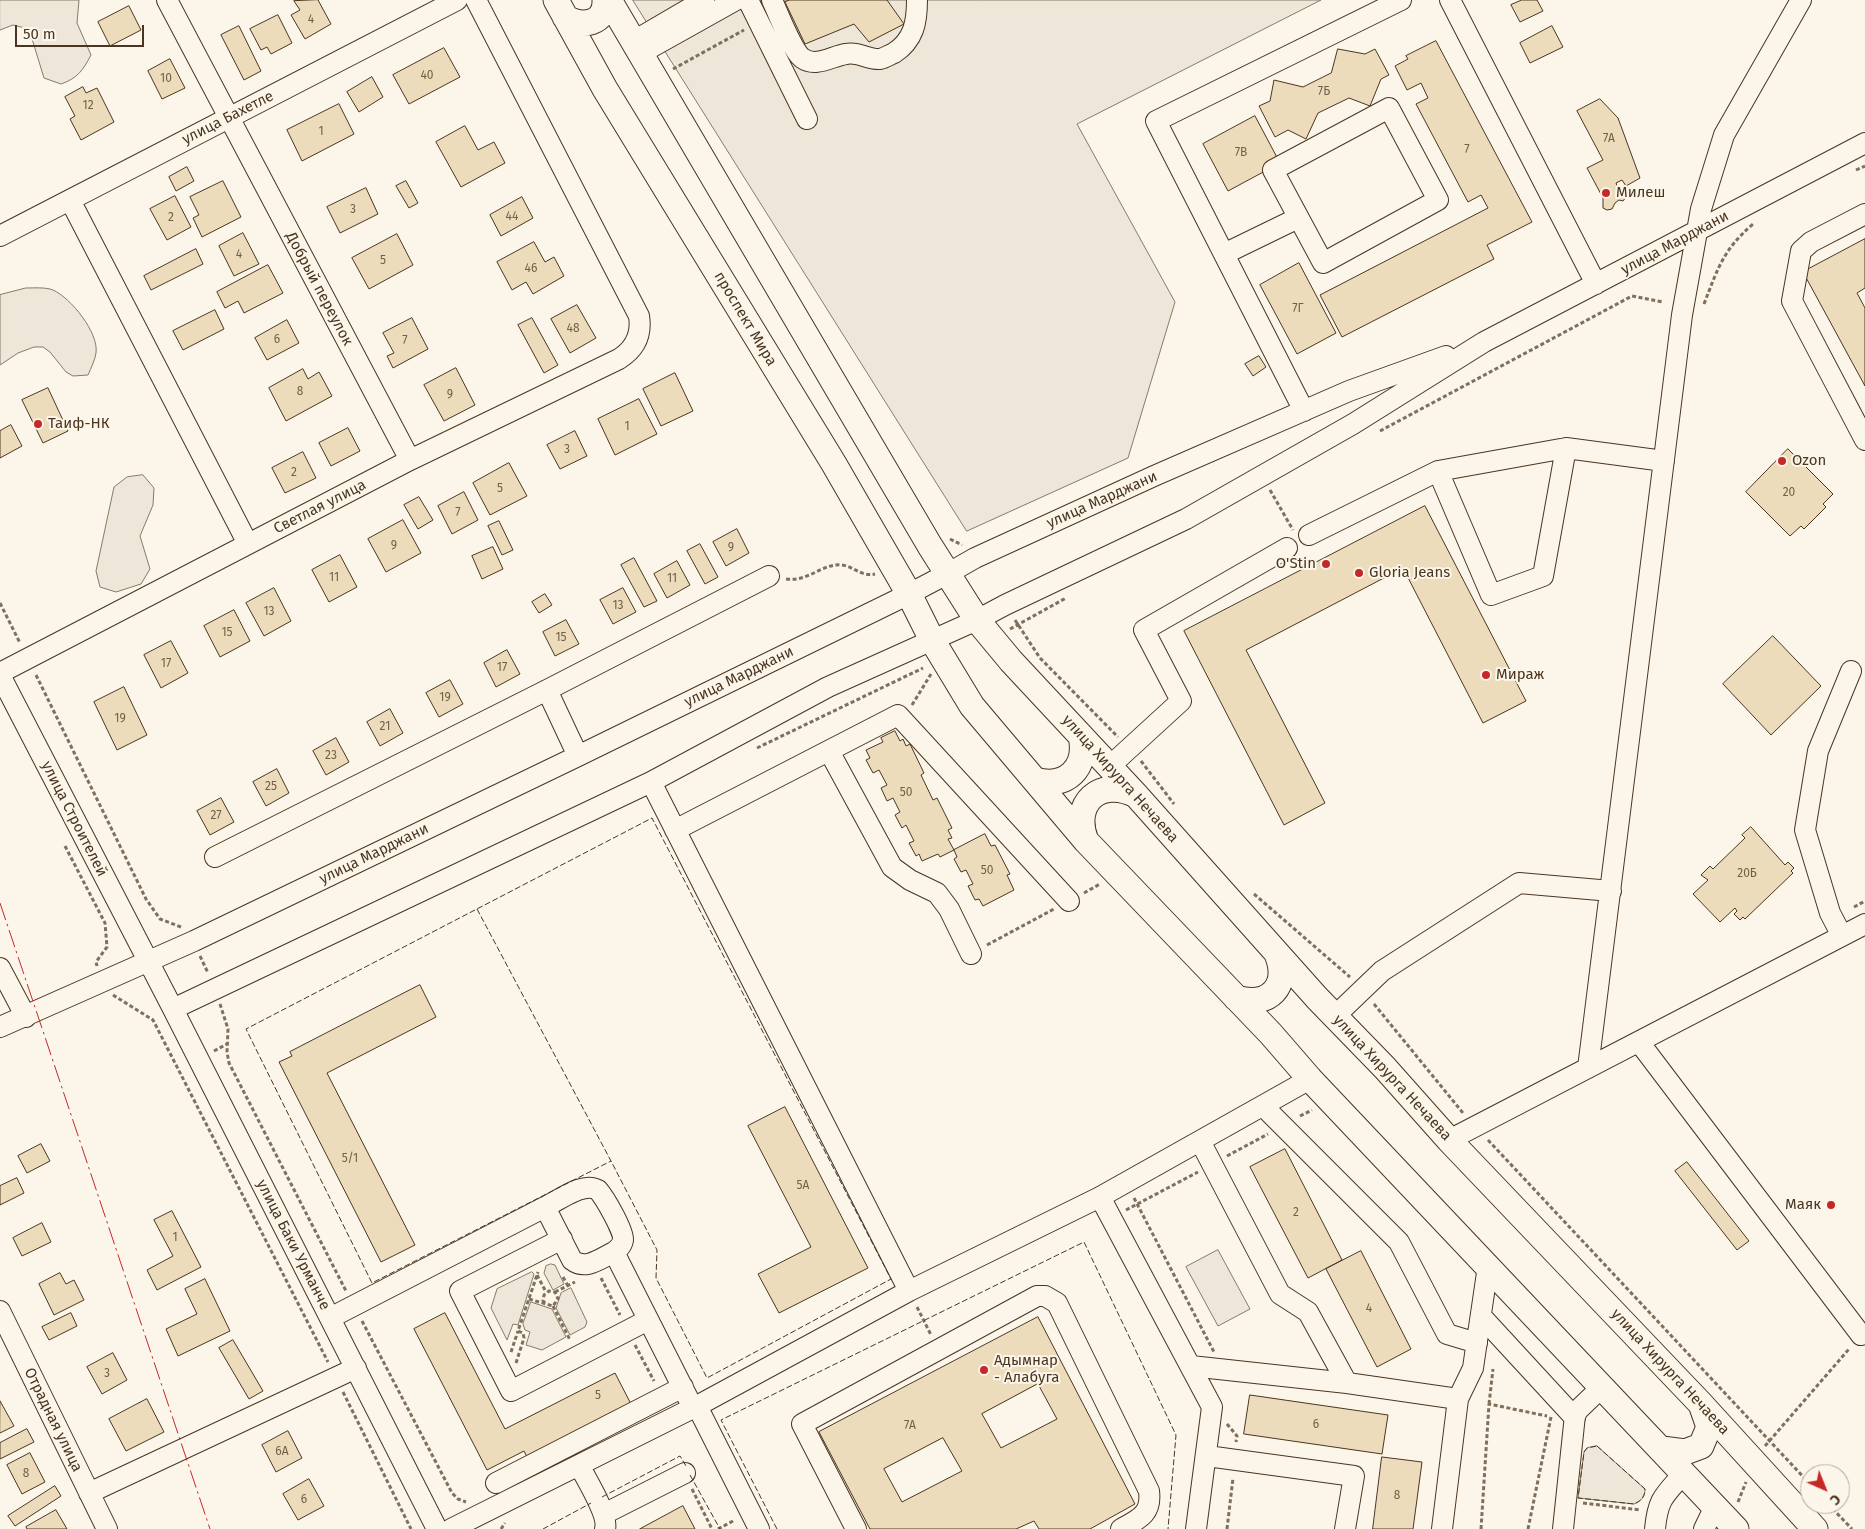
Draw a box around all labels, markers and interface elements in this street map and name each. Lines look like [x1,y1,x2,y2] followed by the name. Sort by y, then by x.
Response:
[308,13,314,27] house number: 4
[18,15,146,47] scale bar
[23,25,56,43] text: 50 m
[420,69,434,83] house number: 40
[160,72,172,86] house number: 10
[1318,85,1330,99] house number: 7Б
[179,87,277,149] street label: улица Бахетле
[82,99,94,113] house number: 12
[318,125,324,139] house number: 1
[1603,132,1615,146] house number: 7А
[1464,143,1470,157] house number: 7
[1235,146,1247,160] house number: 7В
[1616,184,1665,202] place label: Милеш
[1600,187,1612,199] marker: Милеш
[350,203,356,217] house number: 3
[1618,207,1732,279] street label: улица Марджани
[506,210,518,224] house number: 44
[168,211,174,225] house number: 2
[281,229,357,349] street label: Добрый переулок
[236,248,242,262] house number: 4
[380,254,386,268] house number: 5
[525,262,537,276] house number: 46
[710,269,780,369] street label: проспект Мира
[1292,302,1304,316] house number: 7Г
[567,322,579,336] house number: 48
[274,333,280,347] house number: 6
[402,334,408,348] house number: 7
[297,385,303,399] house number: 8
[447,388,453,402] house number: 9
[48,415,109,433] place label: Таиф-НК
[32,418,44,430] marker: Таиф-НК
[624,420,630,434] house number: 1
[564,443,570,457] house number: 3
[1792,452,1826,470] place label: Ozon
[1776,455,1788,467] marker: Ozon
[291,466,297,480] house number: 2
[1044,468,1160,532] street label: улица Марджани
[271,476,369,538] street label: Светлая улица
[497,482,503,496] house number: 5
[1783,486,1795,500] house number: 20
[455,506,461,520] house number: 7
[391,539,397,553] house number: 9
[728,541,734,555] house number: 9
[1276,555,1316,573] place label: O'Stin
[1320,558,1332,570] marker: O'Stin
[1369,564,1450,582] place label: Gloria Jeans
[1353,567,1365,579] marker: Gloria Jeans
[329,571,339,585] house number: 11
[667,572,677,586] house number: 11
[612,599,624,613] house number: 13
[263,605,275,619] house number: 13
[221,626,233,640] house number: 15
[555,631,567,645] house number: 15
[681,643,797,711] street label: улица Марджани
[161,657,171,671] house number: 17
[497,661,507,675] house number: 17
[1496,666,1544,684] place label: Мираж
[1480,669,1492,681] marker: Мираж
[439,691,451,705] house number: 19
[114,712,126,726] house number: 19
[1058,712,1182,846] street label: улица Хирурга Нечаева
[380,720,390,734] house number: 21
[325,749,337,763] house number: 23
[37,758,111,880] street label: улица Строителей
[265,780,277,794] house number: 25
[900,786,912,800] house number: 50
[210,809,222,823] house number: 27
[316,820,432,888] street label: улица Марджани
[981,864,993,878] house number: 50
[1737,867,1757,881] house number: 20Б
[1329,1011,1455,1145] street label: улица Хирурга Нечаева
[342,1152,358,1166] house number: 5/1
[252,1177,334,1313] street label: улица Баки Урманче
[797,1179,809,1193] house number: 5А
[1785,1196,1821,1214] place label: Маяк
[1825,1199,1837,1211] marker: Маяк
[1293,1206,1299,1220] house number: 2
[172,1231,178,1245] house number: 1
[1366,1302,1372,1316] house number: 4
[1607,1305,1733,1439] street label: улица Хирурга Нечаева
[994,1352,1059,1387] place label: Адымнар - Алабуга
[978,1364,990,1376] marker: Адымнар - Алабуга
[20,1365,86,1475] street label: Отрадная улица
[104,1367,110,1381] house number: 3
[595,1389,601,1403] house number: 5
[1313,1418,1319,1432] house number: 6
[904,1419,916,1433] house number: 7А
[275,1445,289,1459] house number: 6А
[1800,1464,1850,1514] north arrow
[23,1467,29,1481] house number: 8
[1394,1489,1400,1503] house number: 8
[1826,1491,1844,1508] text: С
[301,1493,307,1507] house number: 6

